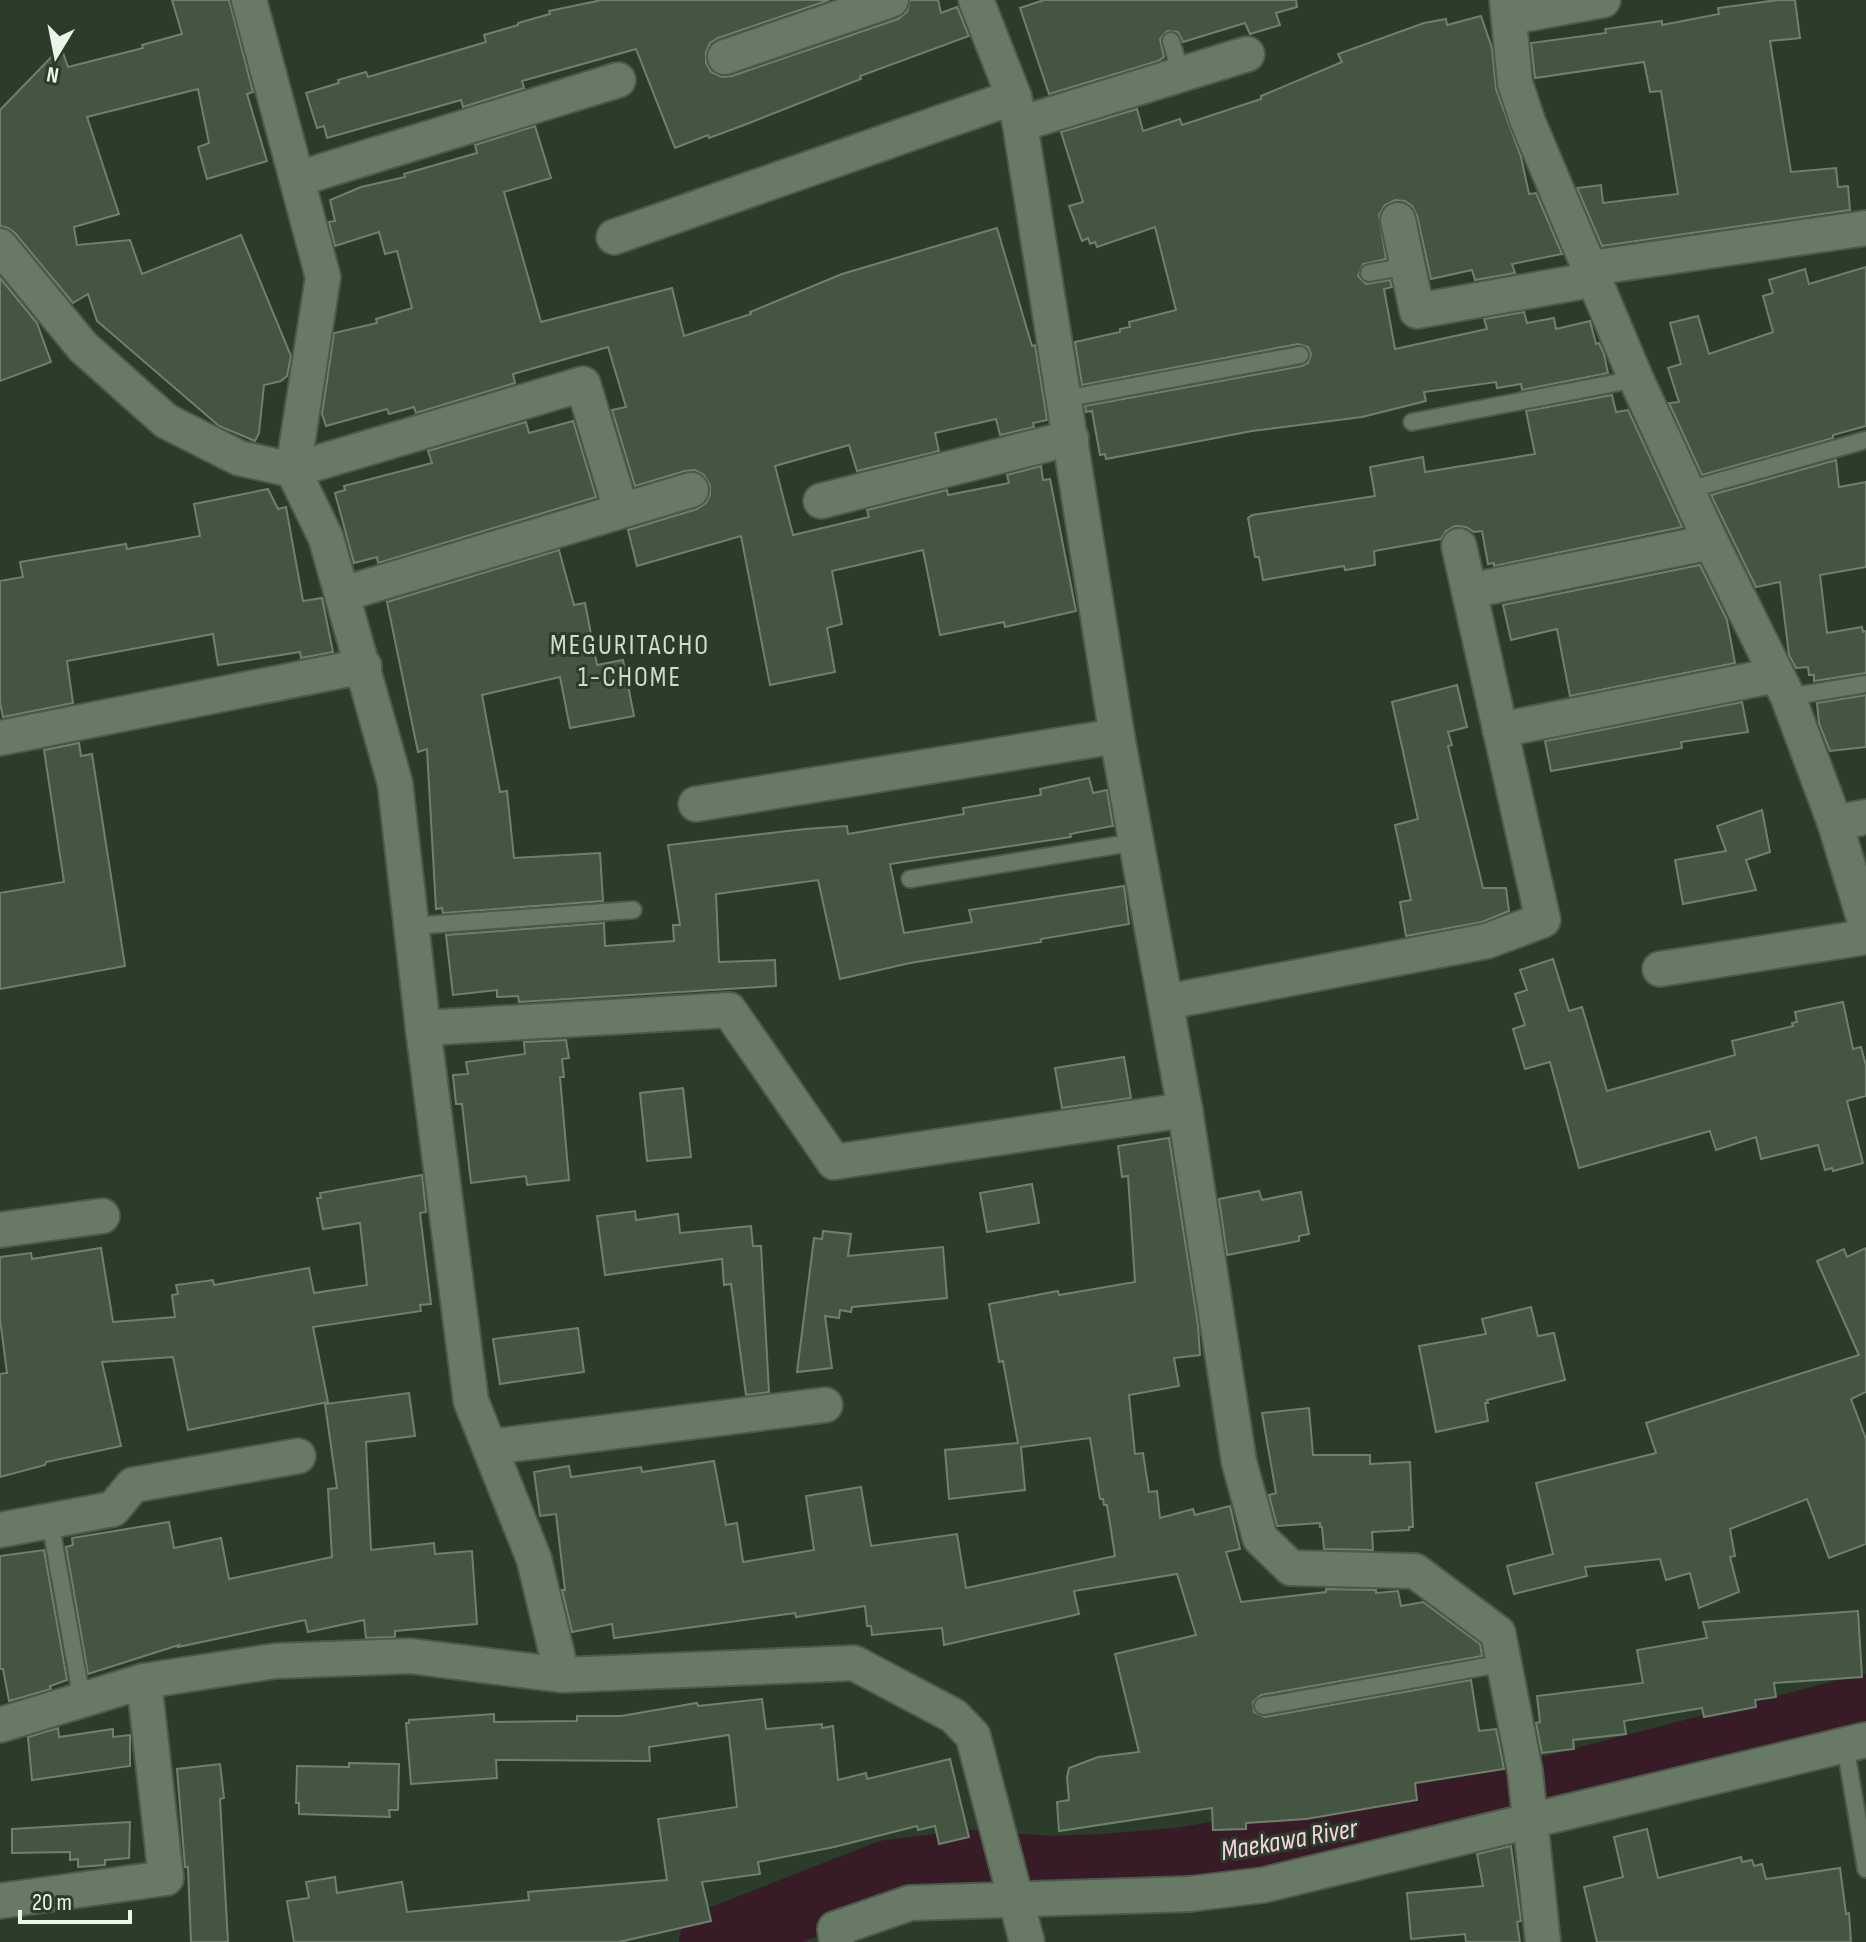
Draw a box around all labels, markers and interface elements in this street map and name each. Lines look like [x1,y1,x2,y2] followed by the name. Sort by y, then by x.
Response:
[16,16,96,96] north arrow
[45,60,61,89] text: N
[550,629,710,694] district label: MEGURITACHO 1-CHOME
[1218,1812,1361,1868] water label: Maekawa River
[20,1874,130,1924] scale bar
[32,1888,72,1917] text: 20 m

